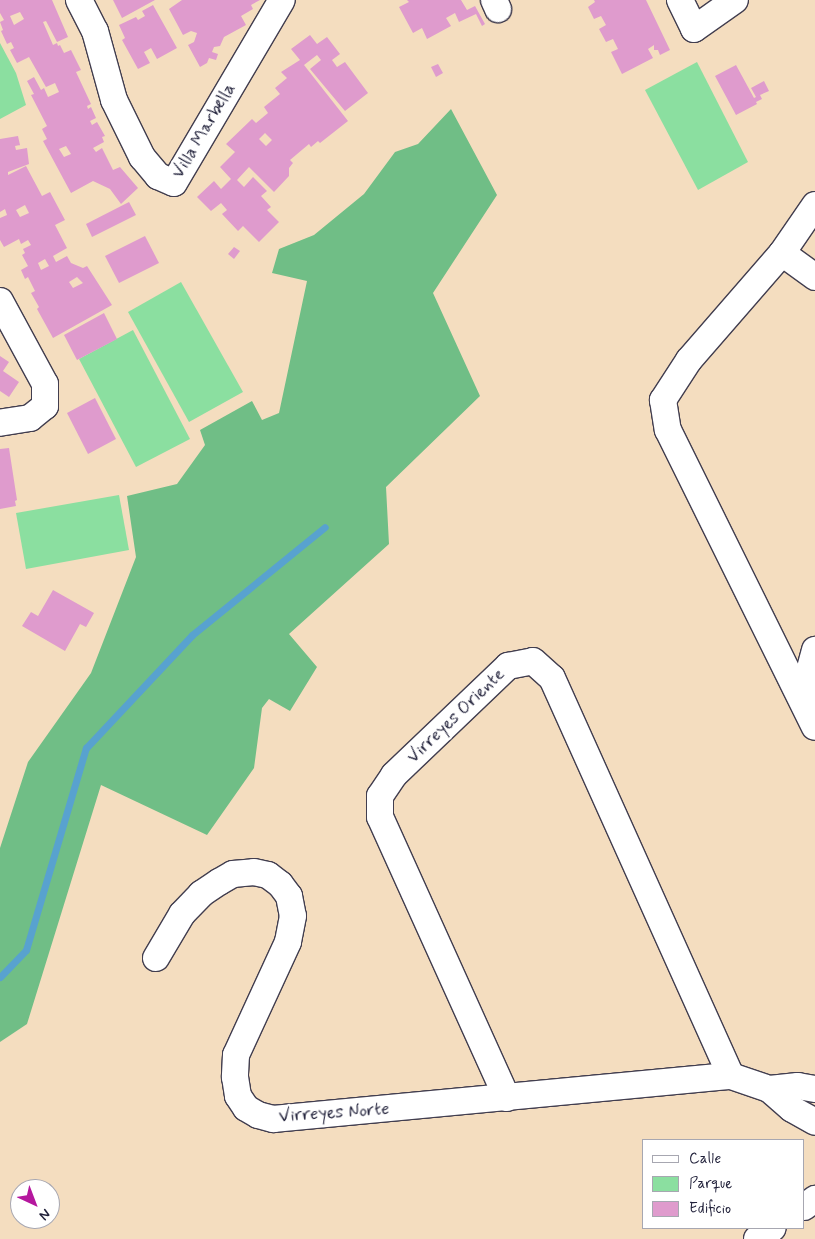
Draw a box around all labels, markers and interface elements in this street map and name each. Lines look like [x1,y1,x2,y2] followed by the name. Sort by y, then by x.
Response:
[168,80,240,182] street label: Villa Marbella
[402,664,510,768] street label: Virreyes Oriente
[277,1098,391,1128] street label: Virreyes Norte
[642,1139,805,1229] legend
[689,1149,721,1169] text: Calle
[689,1174,732,1194] text: Parque
[10,1179,60,1229] north arrow
[689,1199,731,1219] text: Edificio
[35,1204,54,1224] text: N

